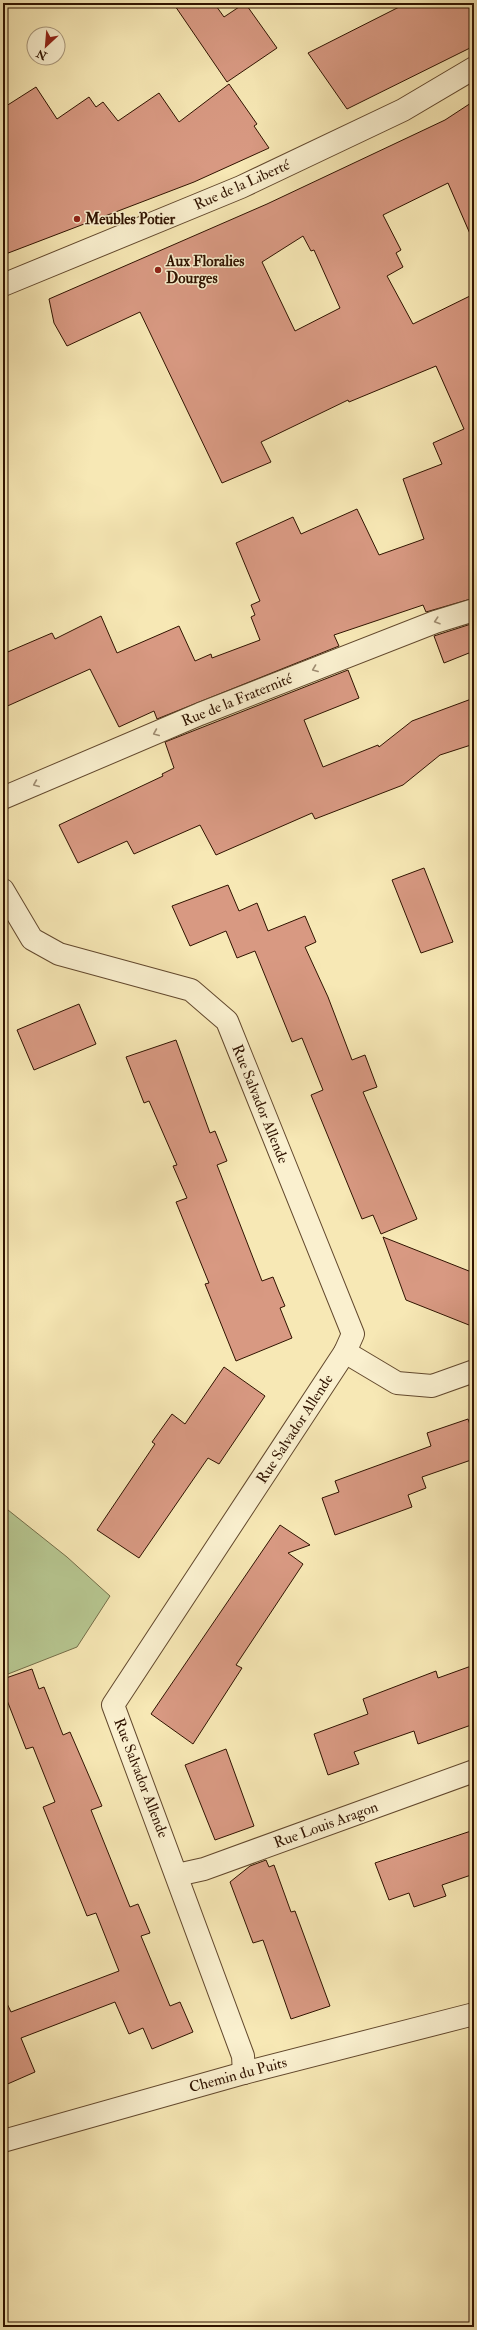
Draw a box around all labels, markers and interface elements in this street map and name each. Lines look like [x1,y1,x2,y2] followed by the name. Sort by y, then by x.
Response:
[26,26,66,66] north arrow
[34,46,50,63] text: N
[191,155,294,215] street label: Rue de la Liberté
[84,210,175,229] place label: Meubles Potier
[72,214,82,224] marker: Meubles Potier
[165,252,244,289] place label: Aux Floralies Dourges
[153,265,163,275] marker: Aux Floralies Dourges
[433,617,440,625] one-way arrow
[312,664,319,672] one-way arrow
[179,669,296,731] street label: Rue de la Fraternité
[152,728,160,736] one-way arrow
[33,779,41,787] one-way arrow
[227,1042,293,1166] street label: Rue Salvador Allende
[253,1371,337,1487] street label: Rue Salvador Allende
[109,1715,173,1841] street label: Rue Salvador Allende
[271,1797,381,1853] street label: Rue Louis Aragon
[187,2053,289,2097] street label: Chemin du Puits

